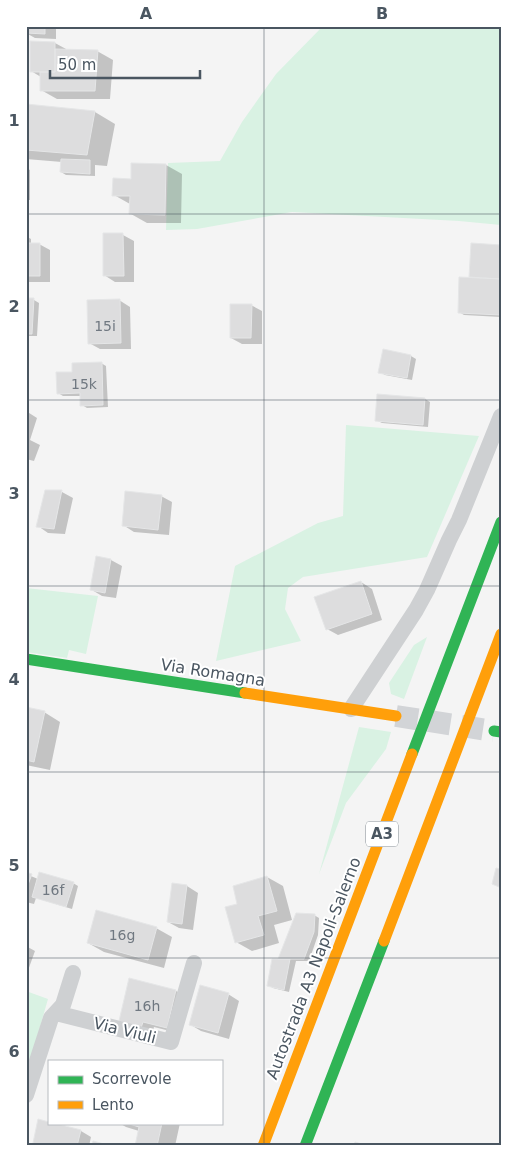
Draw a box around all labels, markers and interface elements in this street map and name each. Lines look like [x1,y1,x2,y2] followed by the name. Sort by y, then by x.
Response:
[140,4,153,23] text: A
[376,4,388,23] text: B
[50,48,200,80] scale bar
[58,56,96,74] text: 50 m
[8,111,20,130] text: 1
[8,297,20,316] text: 2
[94,318,116,334] house number: 15i
[71,376,98,392] house number: 15k
[8,484,20,503] text: 3
[159,655,267,690] street label: Via Romagna
[8,670,20,689] text: 4
[366,822,398,846] road number: A3
[262,854,365,1082] street label: Autostrada A3 Napoli-Salerno
[8,856,20,875] text: 5
[42,882,65,898] house number: 16f
[109,927,135,943] house number: 16g
[134,998,160,1014] house number: 16h
[92,1014,158,1047] street label: Via Viuli
[8,1042,20,1061] text: 6
[48,1060,222,1124] legend
[92,1070,171,1088] text: Scorrevole
[92,1096,134,1114] text: Lento

